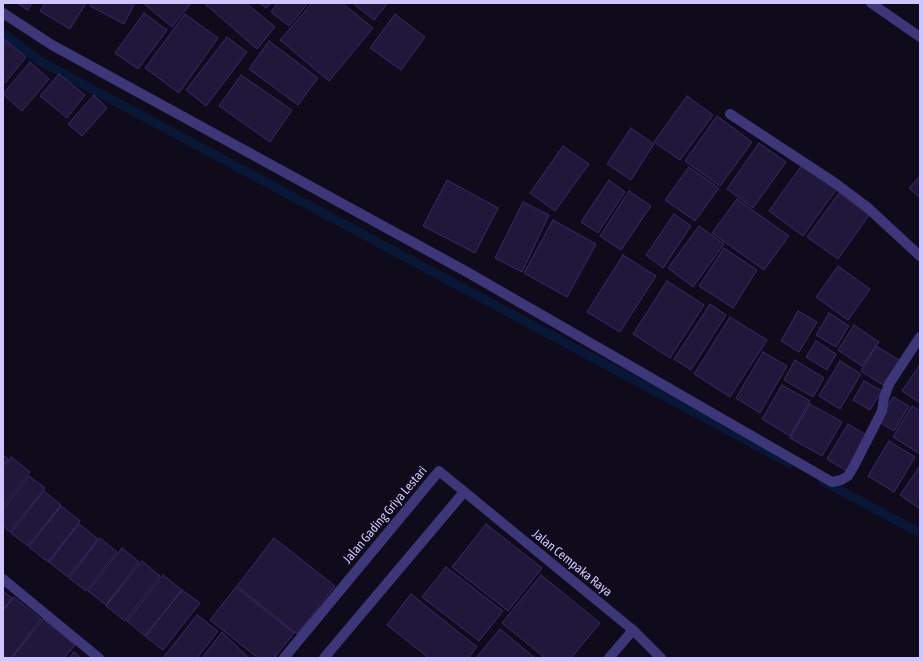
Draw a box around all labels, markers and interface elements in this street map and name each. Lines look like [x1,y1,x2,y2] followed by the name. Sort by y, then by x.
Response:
[340,463,430,567] street label: Jalan Gading Griya Lestari
[529,526,615,600] street label: Jalan Cempaka Raya

